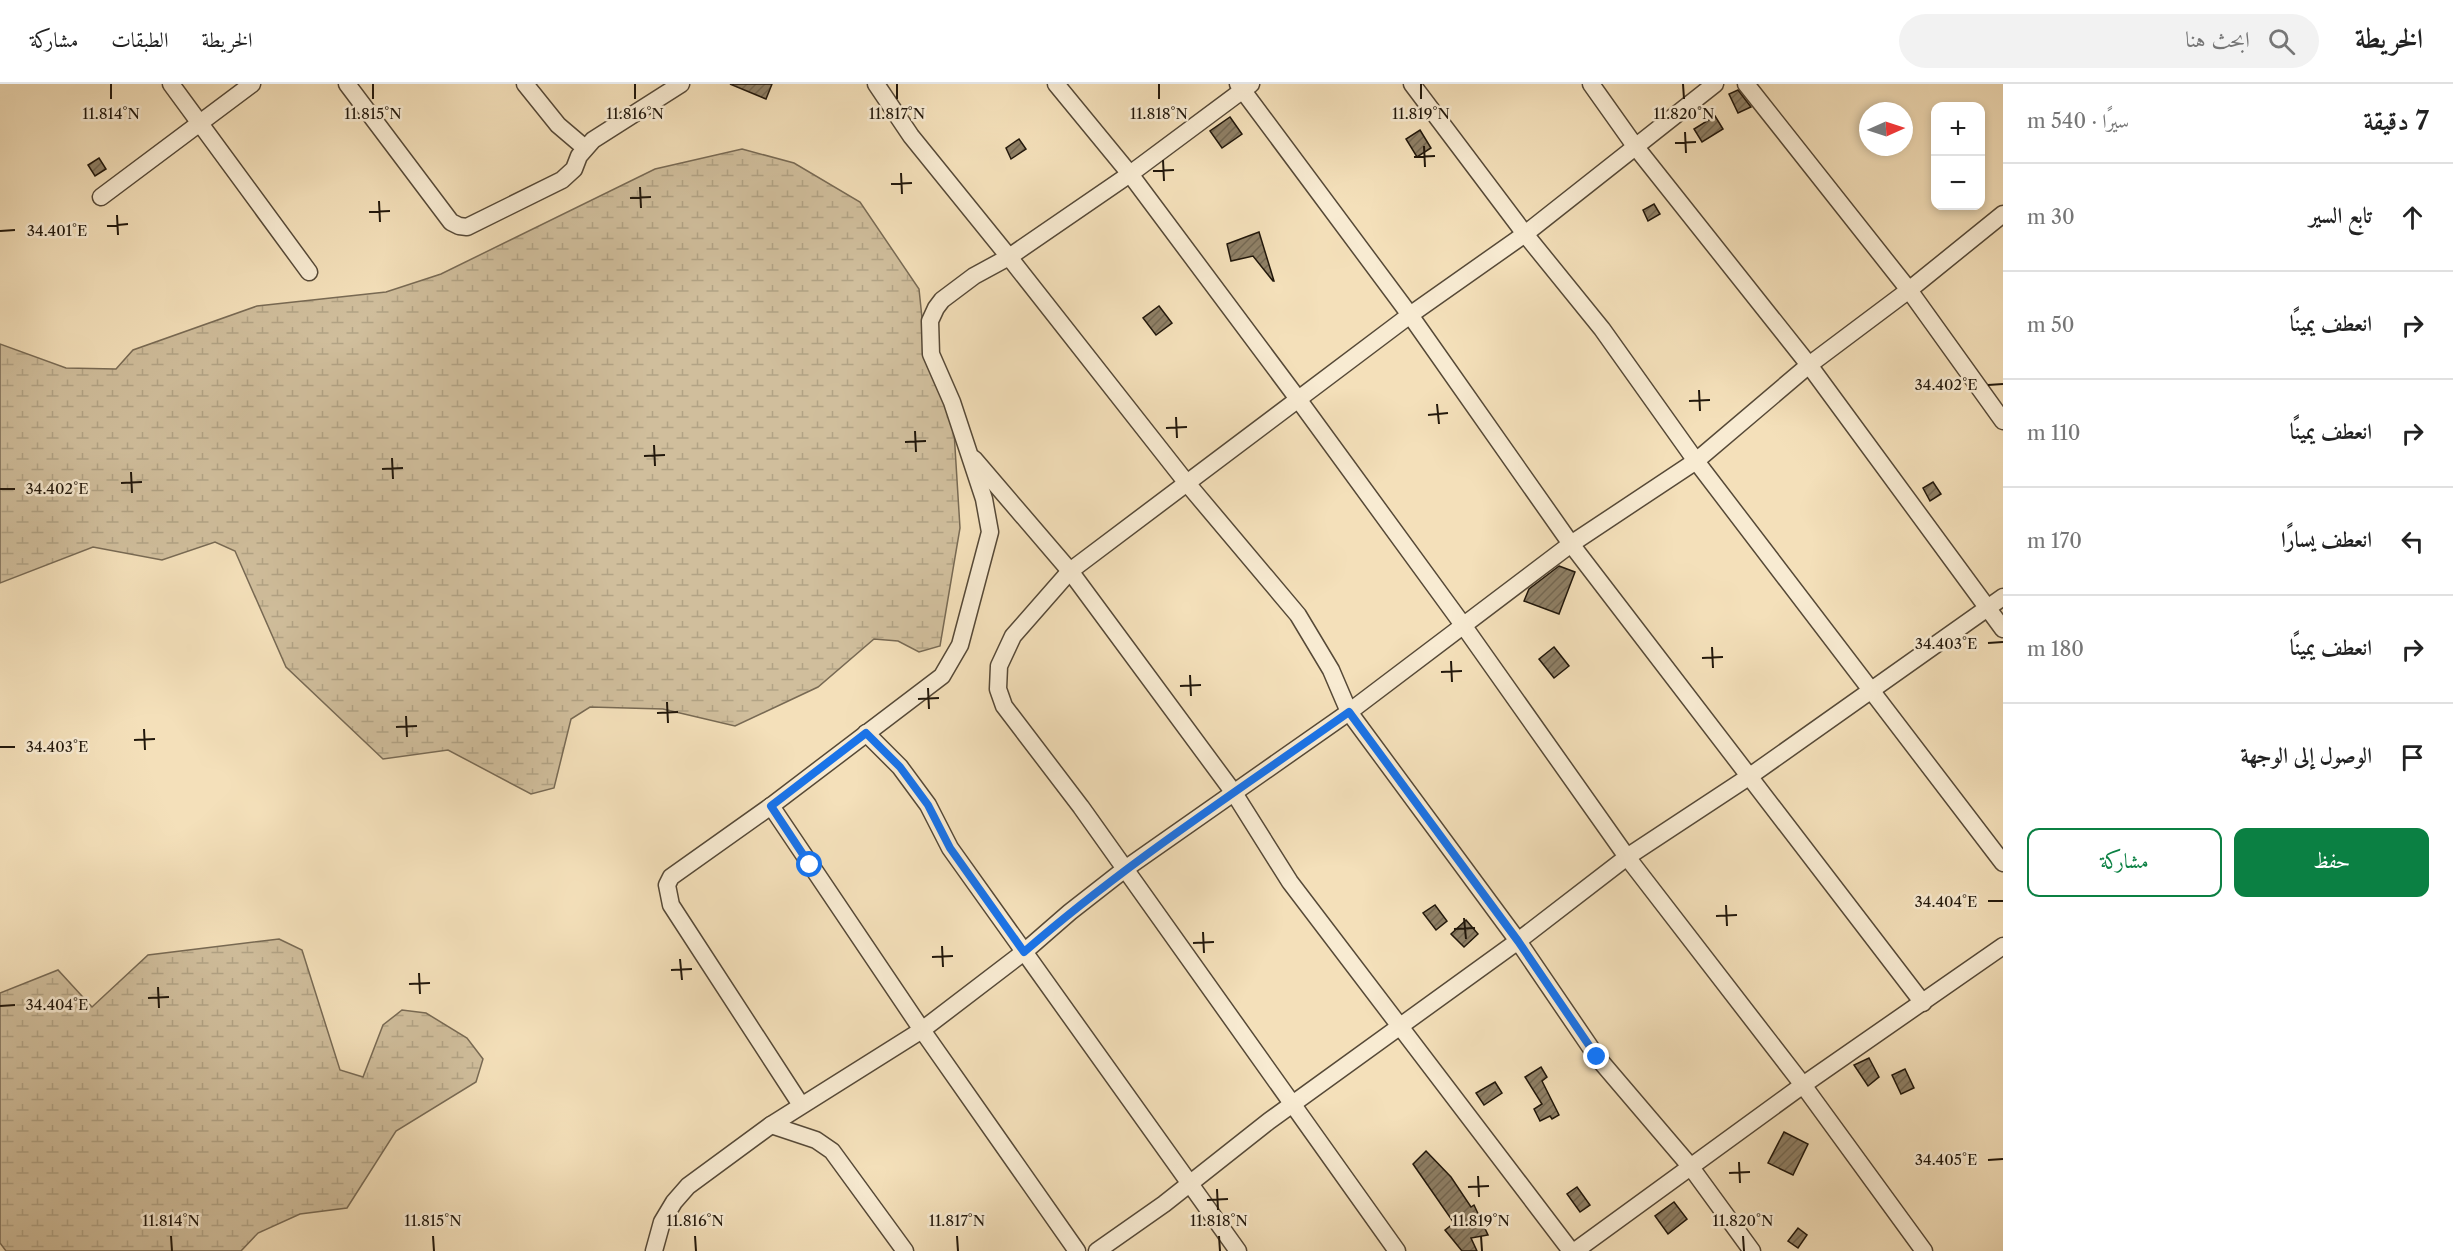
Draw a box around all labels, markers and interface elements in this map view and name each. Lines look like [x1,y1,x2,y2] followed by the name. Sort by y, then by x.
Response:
[1899,14,2319,68] search box
[2355,21,2423,55] text: الخريطة
[2265,25,2298,58] icon: search
[2185,26,2250,53] text: ابحث هنا
[30,27,78,52] text: مشاركة
[111,27,168,52] text: الطبقات
[201,27,253,52] text: الخريطة
[1859,102,1913,156] north arrow
[1931,102,1985,210] map controls
[1931,102,1985,156] button: +
[82,104,140,123] text: 11.814°N
[344,104,402,123] text: 11.815°N
[606,104,664,123] text: 11.816°N
[869,104,925,123] text: 11.817°N
[1130,104,1188,123] text: 11.818°N
[1392,104,1450,123] text: 11.819°N
[1654,104,1714,123] text: 11.820°N
[2364,105,2429,137] text: 7 دقيقة
[2027,109,2129,133] text: سيرًا · 540 m
[1931,156,1985,210] button: −
[2396,201,2429,234] icon: ahead
[2309,202,2372,229] text: تابع السير
[2027,205,2075,229] text: 30 m
[27,221,87,240] text: 34.401°E
[2396,309,2429,342] icon: right
[2290,310,2372,337] text: انعطف يمينًا
[2027,313,2075,337] text: 50 m
[1914,375,1978,394] text: 34.402°E
[2396,417,2429,450] icon: right
[2290,418,2372,445] text: انعطف يمينًا
[2027,421,2080,445] text: 110 m
[25,479,89,498] text: 34.402°E
[2396,525,2429,558] icon: left
[2281,526,2372,553] text: انعطف يسارًا
[2027,529,2082,553] text: 170 m
[2396,633,2429,666] icon: right
[1915,634,1977,653] text: 34.403°E
[2290,634,2372,661] text: انعطف يمينًا
[2027,637,2084,661] text: 180 m
[26,737,88,756] text: 34.403°E
[2396,741,2429,774] icon: arrive
[2240,742,2372,769] text: الوصول إلى الوجهة
[2027,828,2222,897] button: مشاركة
[2234,828,2429,897] button: حفظ
[796,851,822,877] route start
[1915,892,1977,911] text: 34.404°E
[26,995,88,1014] text: 34.404°E
[1583,1043,1609,1069] route end
[1915,1150,1977,1169] text: 34.405°E
[142,1211,200,1230] text: 11.814°N
[404,1211,462,1230] text: 11.815°N
[666,1211,724,1230] text: 11.816°N
[929,1211,985,1230] text: 11.817°N
[1190,1211,1248,1230] text: 11.818°N
[1452,1211,1510,1230] text: 11.819°N
[1713,1211,1773,1230] text: 11.820°N

